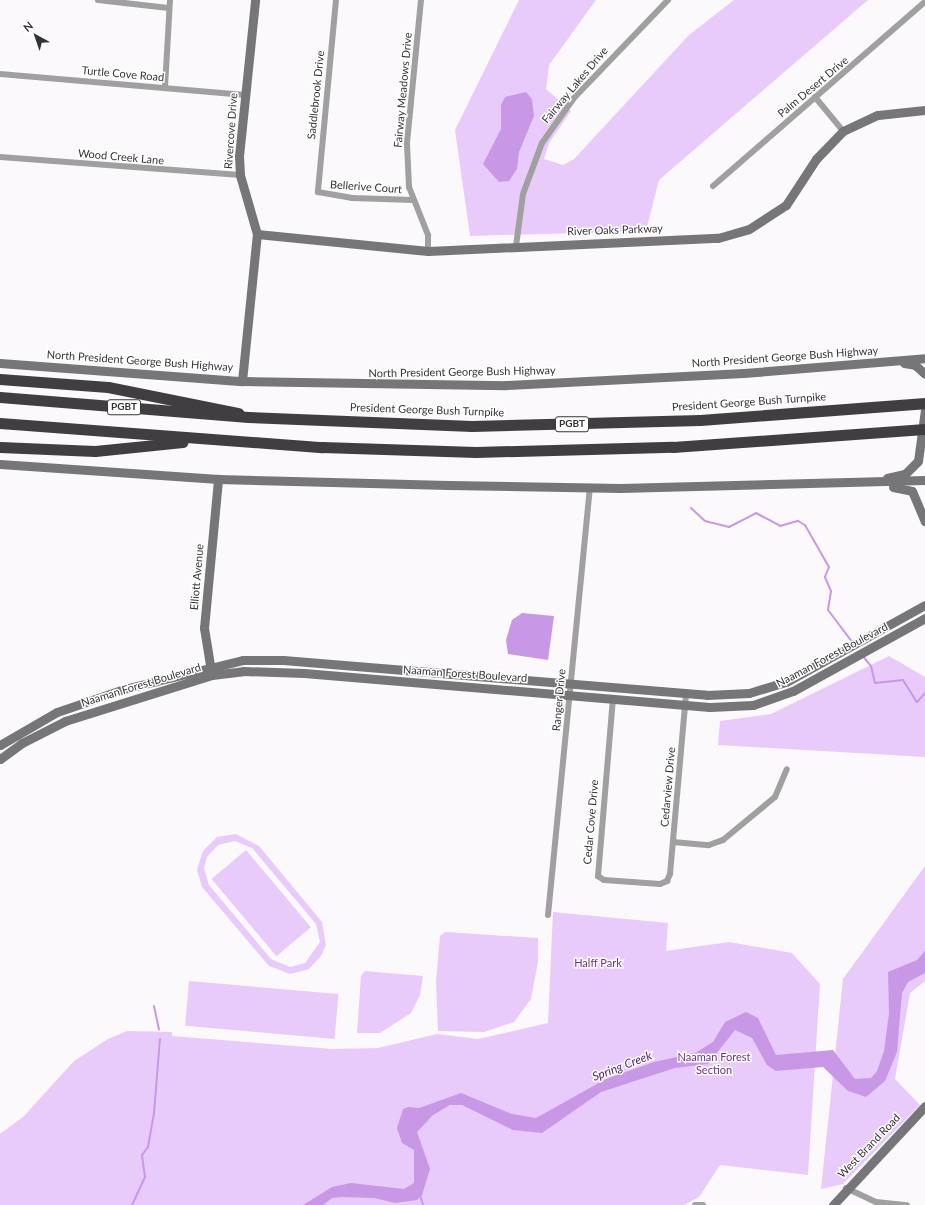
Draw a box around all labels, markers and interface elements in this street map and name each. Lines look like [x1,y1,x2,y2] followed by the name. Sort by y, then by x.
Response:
[16,16,56,56] north arrow
[21,19,35,34] text: N
[391,32,415,148] street label: Fairway Meadows Drive
[539,44,611,126] street label: Fairway Lakes Drive
[305,50,327,140] street label: Saddlebrook Drive
[775,54,851,120] street label: Palm Desert Drive
[81,64,165,84] street label: Turtle Cove Road
[222,93,240,169] street label: Rivercove Drive
[77,147,165,167] street label: Wood Creek Lane
[330,178,402,196] street label: Bellerive Court
[567,222,663,238] street label: River Oaks Parkway
[691,344,879,370] street label: North President George Bush Highway
[46,348,234,374] street label: North President George Bush Highway
[368,364,556,380] street label: North President George Bush Highway
[671,390,827,414] street label: President George Bush Turnpike
[107,399,141,415] road number: PGBT
[349,401,505,419] street label: President George Bush Turnpike
[555,416,589,432] road number: PGBT
[188,543,206,611] street label: Elliott Avenue
[774,620,890,690] street label: Naaman Forest Boulevard
[80,661,202,709] street label: Naaman Forest Boulevard
[403,663,527,685] street label: Naaman Forest Boulevard
[550,668,568,732] street label: Ranger Drive
[658,746,678,828] street label: Cedarview Drive
[581,779,601,865] street label: Cedar Cove Drive
[574,956,622,970] park label: Halff Park
[590,1048,654,1084] water label: Spring Creek
[678,1051,750,1077] park label: Naaman Forest Section
[835,1111,903,1181] street label: West Brand Road

